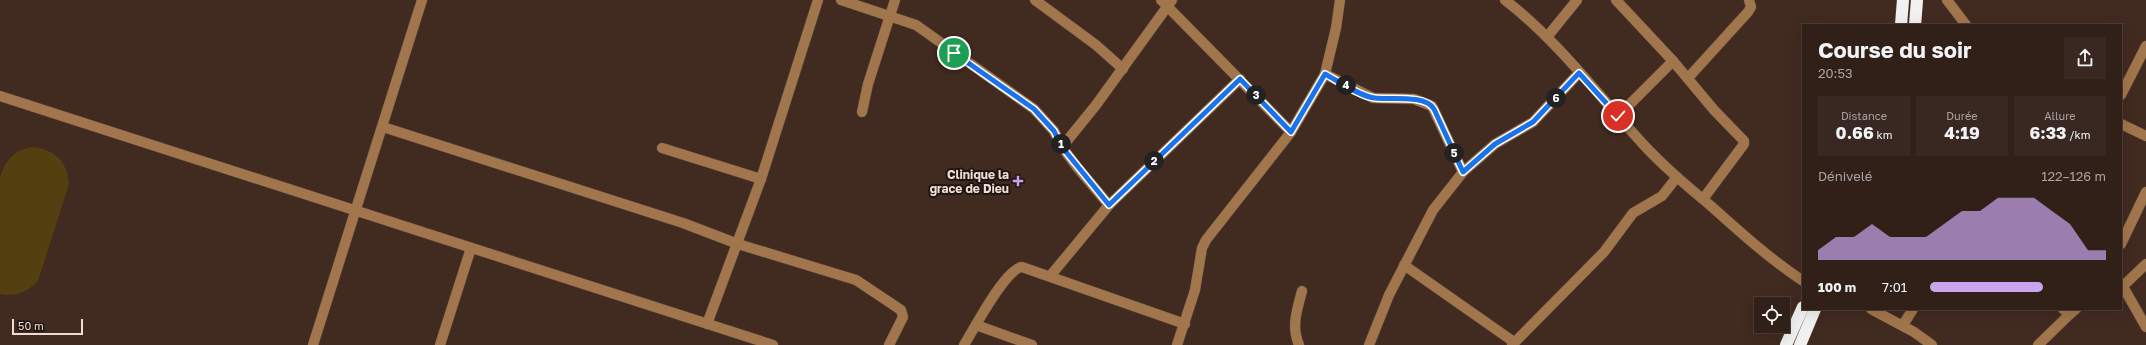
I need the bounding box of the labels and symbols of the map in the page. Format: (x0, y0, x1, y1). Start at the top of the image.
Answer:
pin (937, 36, 971, 70)
pin: 4 (1336, 75, 1356, 95)
pin: 3 (1246, 85, 1266, 105)
pin: 6 (1546, 88, 1566, 108)
pin (1601, 99, 1635, 133)
pin: 1 (1051, 134, 1071, 154)
pin: 5 (1444, 143, 1464, 163)
pin: 2 (1144, 151, 1164, 171)
place label: Clinique la grace de Dieu (930, 167, 1009, 196)
marker: Clinique la grace de Dieu (1012, 175, 1024, 187)
scale bar (12, 317, 83, 336)

